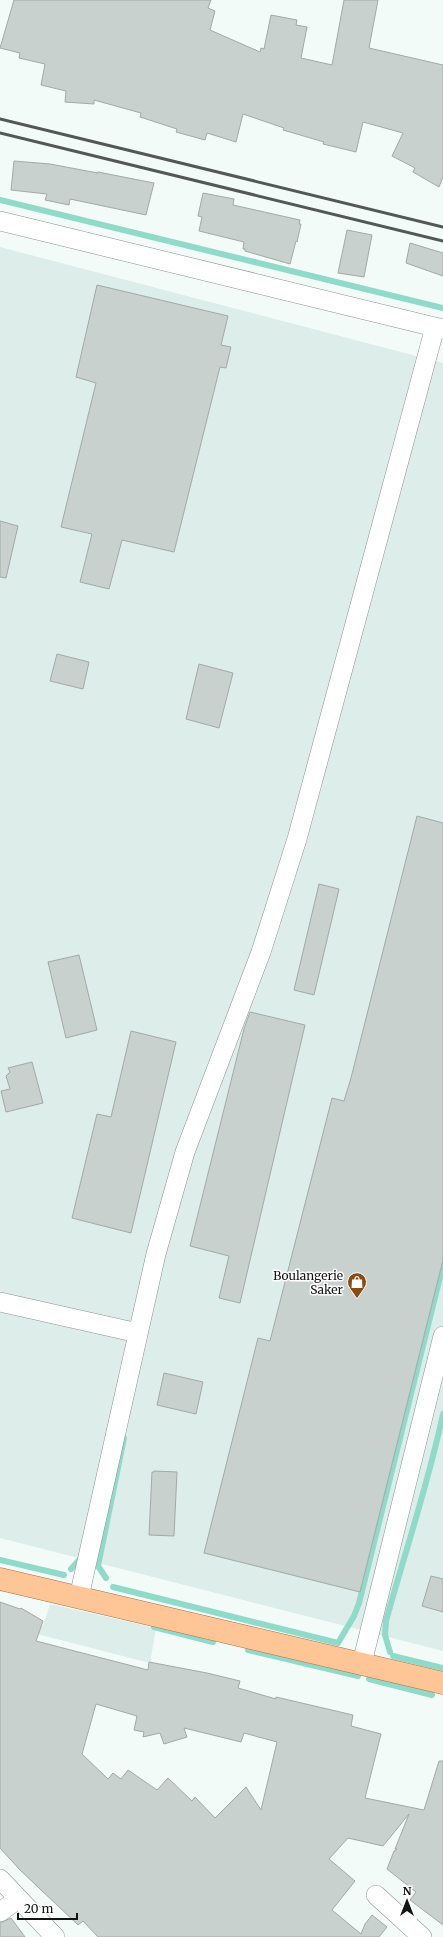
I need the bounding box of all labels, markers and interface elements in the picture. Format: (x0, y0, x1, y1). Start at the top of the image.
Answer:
place label: Boulangerie Saker (273, 1268, 344, 1297)
shop icon: Boulangerie Saker (346, 1271, 368, 1299)
north arrow (387, 1881, 427, 1921)
text: N (403, 1884, 412, 1898)
scale bar (18, 1895, 77, 1921)
text: 20 m (24, 1901, 53, 1916)

